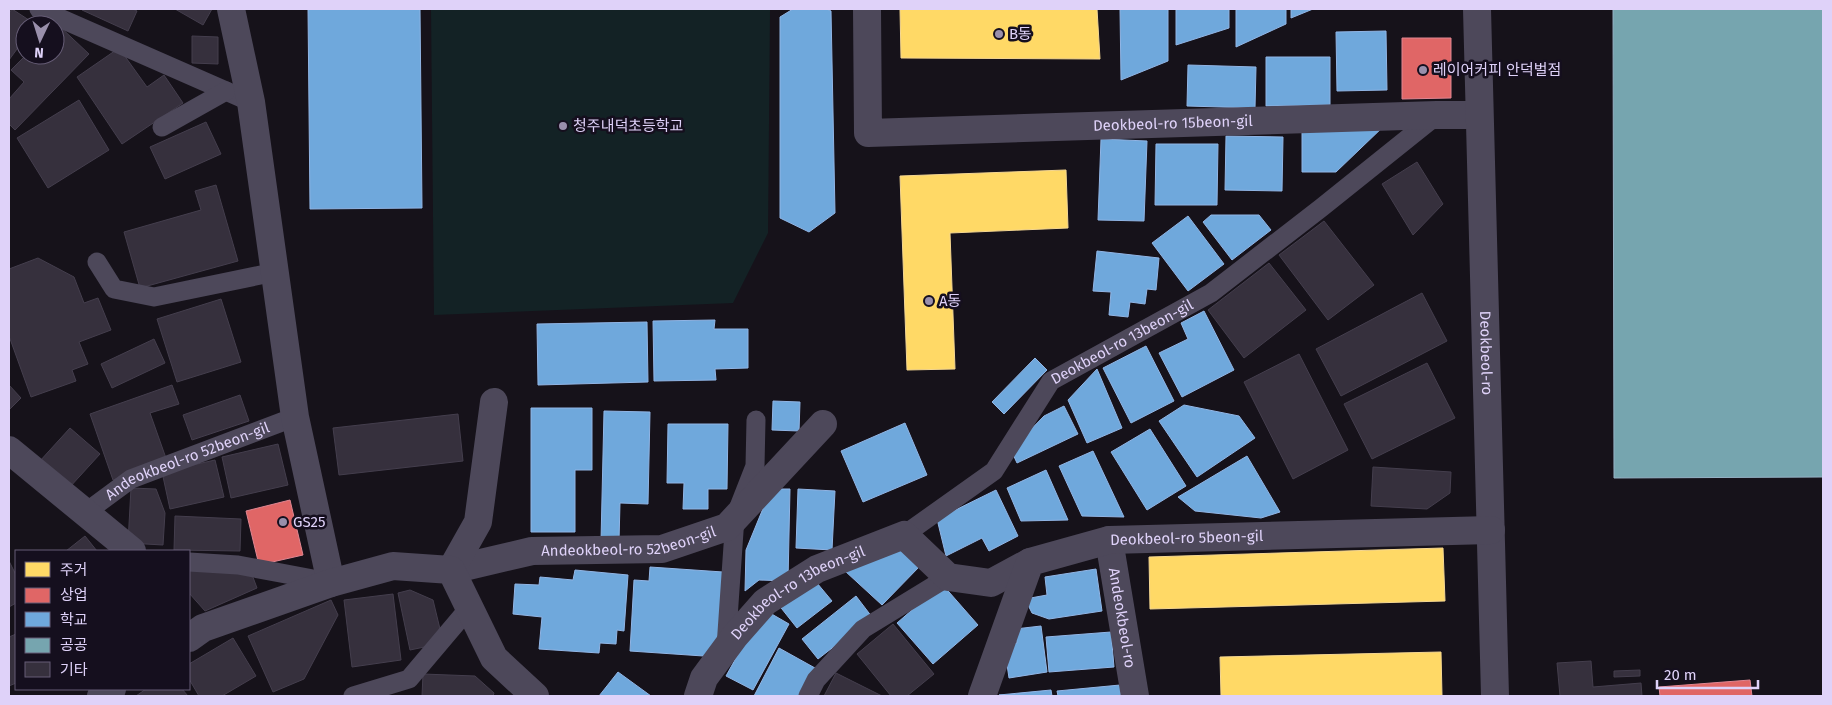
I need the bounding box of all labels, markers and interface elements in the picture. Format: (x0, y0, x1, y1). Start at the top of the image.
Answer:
north arrow (15, 15, 65, 65)
place label: B동 (1009, 25, 1032, 43)
marker: B동 (993, 28, 1005, 40)
text: N (34, 44, 44, 61)
place label: 레이어커피 안덕벌점 (1433, 61, 1561, 79)
marker: 레이어커피 안덕벌점 (1417, 64, 1429, 76)
street label: Deokbeol-ro 15beon-gil (1093, 112, 1254, 135)
place label: 청주내덕초등학교 (573, 117, 683, 135)
marker: 청주내덕초등학교 (557, 120, 569, 132)
place label: A동 (939, 292, 961, 310)
marker: A동 (923, 295, 935, 307)
street label: Deokbeol-ro 13beon-gil (1048, 295, 1197, 388)
street label: Deokbeol-ro (1476, 310, 1496, 395)
street label: Andeokbeol-ro 52beon-gil (102, 418, 273, 504)
place label: GS25 (293, 513, 325, 531)
marker: GS25 (277, 516, 289, 528)
street label: Andeokbeol-ro 52beon-gil (541, 522, 719, 560)
street label: Deokbeol-ro 5beon-gil (1110, 527, 1264, 549)
street label: Deokbeol-ro 13beon-gil (727, 542, 868, 643)
legend (15, 550, 190, 690)
text: 주거 (60, 561, 88, 579)
street label: Andeokbeol-ro (1105, 566, 1139, 669)
text: 상업 (60, 586, 88, 604)
text: 학교 (60, 611, 88, 629)
text: 공공 (60, 636, 88, 654)
scale bar (1657, 658, 1758, 690)
text: 기타 (60, 661, 88, 679)
text: 20 m (1664, 666, 1697, 684)

